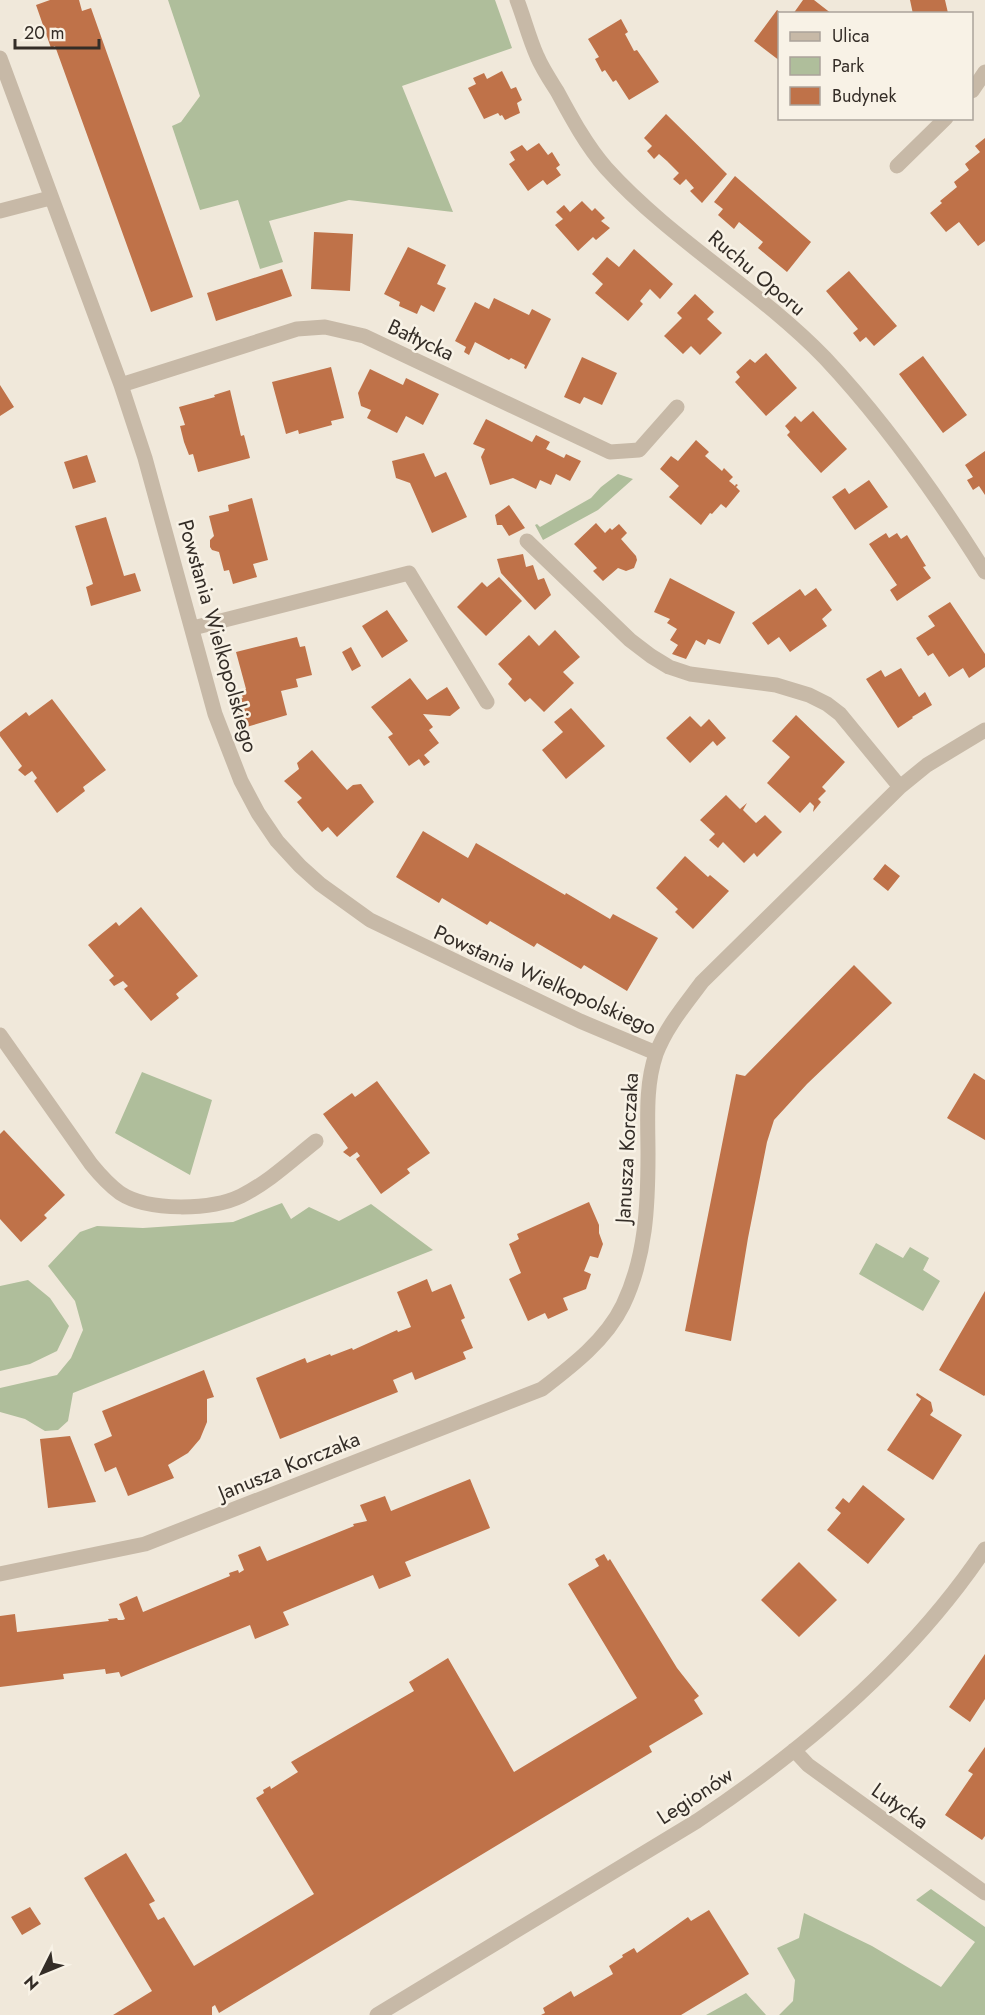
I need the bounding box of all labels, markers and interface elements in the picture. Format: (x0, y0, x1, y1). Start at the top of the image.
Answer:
scale bar (15, 12, 99, 50)
legend (778, 12, 973, 120)
text: 20 m (24, 20, 64, 46)
text: Ulica (832, 23, 869, 49)
text: Park (832, 53, 864, 79)
text: Budynek (832, 83, 896, 109)
street label: Ruchu Oporu (702, 223, 812, 323)
street label: Bałtycka (383, 312, 459, 368)
street label: Powstania Wielkopolskiego (170, 516, 266, 756)
street label: Powstania Wielkopolskiego (429, 917, 661, 1043)
street label: Janusza Korczaka (608, 1072, 646, 1227)
street label: Janusza Korczaka (211, 1424, 364, 1509)
street label: Legionów (651, 1760, 740, 1832)
street label: Lutycka (865, 1776, 935, 1836)
north arrow (12, 1943, 72, 2003)
text: N (19, 1970, 44, 1995)

